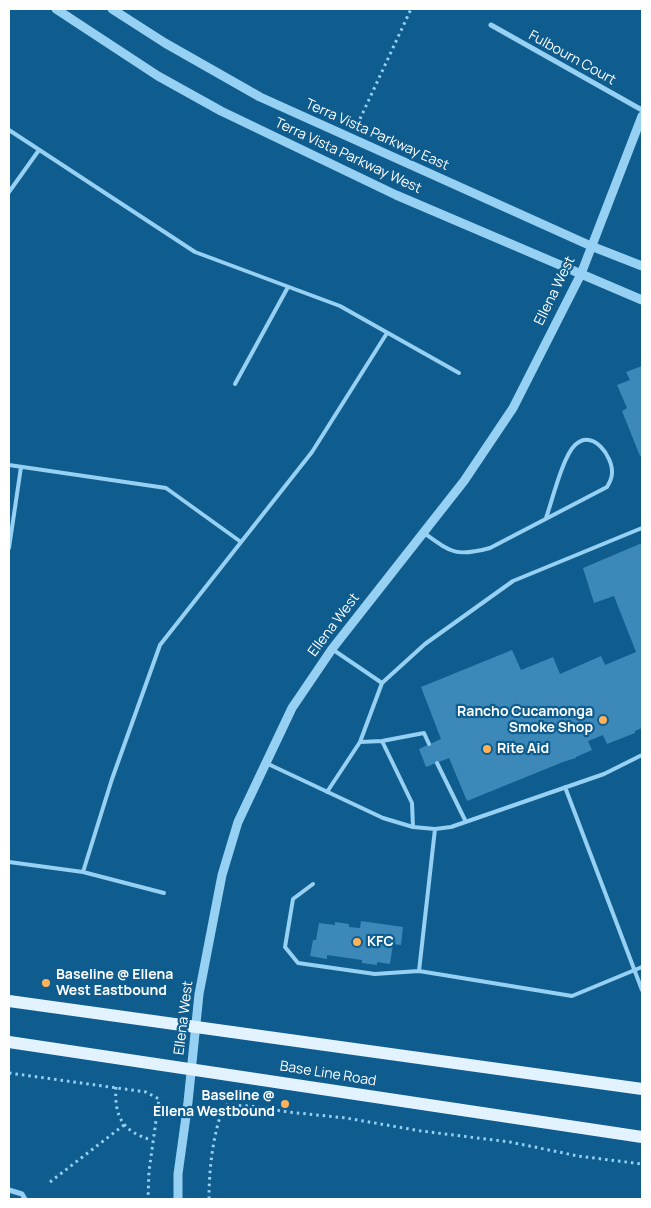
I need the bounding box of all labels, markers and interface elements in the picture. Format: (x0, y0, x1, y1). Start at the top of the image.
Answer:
street label: Fulbourn Court (526, 27, 618, 89)
street label: Terra Vista Parkway East (303, 96, 451, 174)
street label: Terra Vista Parkway West (272, 115, 424, 197)
street label: Ellena West (531, 254, 579, 328)
street label: Ellena West (305, 590, 363, 660)
place label: Rancho Cucamonga Smoke Shop (457, 704, 593, 736)
marker: Rancho Cucamonga Smoke Shop (597, 714, 609, 726)
place label: Rite Aid (497, 741, 549, 757)
marker: Rite Aid (481, 743, 493, 755)
place label: KFC (367, 934, 394, 950)
marker: KFC (351, 936, 363, 948)
place label: Baseline @ Ellena West Eastbound (56, 967, 173, 1000)
marker: Baseline @ Ellena West Eastbound (40, 977, 52, 989)
street label: Ellena West (171, 980, 197, 1056)
street label: Base Line Road (279, 1058, 377, 1090)
place label: Baseline @ Ellena Westbound (153, 1088, 275, 1120)
marker: Baseline @ Ellena Westbound (279, 1098, 291, 1110)

